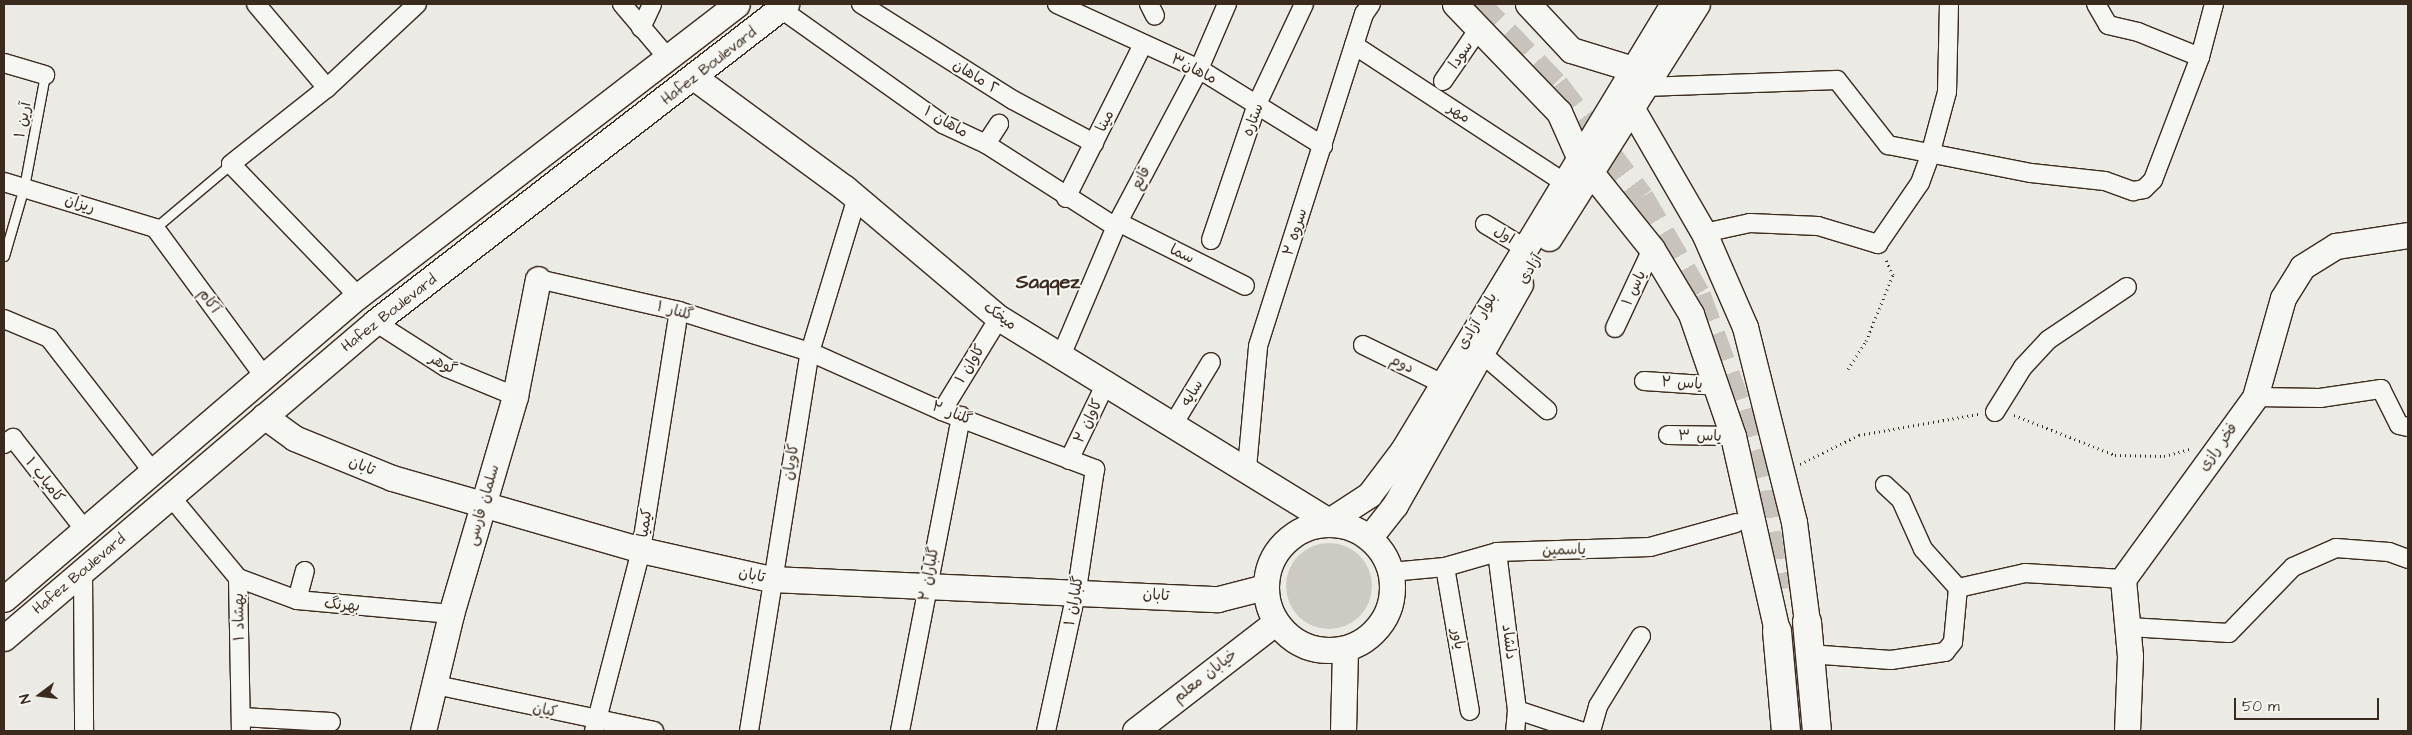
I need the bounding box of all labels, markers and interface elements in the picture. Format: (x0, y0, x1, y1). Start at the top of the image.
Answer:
street label: Hafez Boulevard (658, 23, 760, 109)
street label: سودا (1445, 38, 1477, 72)
street label: ماهان۳ (1168, 50, 1220, 88)
street label: ٢ ماهان (949, 56, 1003, 98)
street label: مهر (1445, 99, 1473, 127)
street label: آرین ۱ (11, 101, 35, 139)
street label: ستاره (1239, 101, 1267, 139)
street label: ماهان ۱ (921, 102, 971, 142)
street label: مینا (1092, 107, 1118, 135)
street label: قانع (1128, 163, 1154, 193)
street label: ریزان (63, 191, 97, 217)
street label: سروه ۲ (1279, 206, 1311, 258)
street label: اول (1490, 222, 1518, 248)
street label: سما (1167, 240, 1197, 268)
street label: آزادی (1514, 251, 1546, 287)
street label: یاس ۱ (1618, 268, 1650, 308)
street label: Hafez Boulevard (338, 270, 440, 356)
district label: Saqqez (1016, 270, 1080, 294)
street label: آکام (194, 285, 224, 317)
street label: بلوار آزادی (1453, 289, 1501, 353)
street label: گلنار ۱ (655, 298, 695, 324)
street label: میخک (980, 298, 1020, 334)
street label: کاوان ۱ (951, 341, 989, 387)
street label: گوهر (426, 349, 460, 379)
street label: دوم (1387, 351, 1417, 377)
street label: یاس ۲ (1661, 373, 1703, 393)
street label: سایه (1177, 376, 1207, 410)
street label: کاوان ۲ (1070, 396, 1106, 446)
street label: گلنار ۲ (929, 397, 975, 429)
street label: فخر رازی (2195, 420, 2241, 474)
street label: یاس ۳ (1678, 427, 1722, 445)
street label: کاویان (779, 442, 803, 482)
street label: تابان (346, 453, 378, 479)
street label: کامیاب ۱ (22, 454, 68, 506)
street label: سلمان فارسی (463, 462, 503, 548)
street label: کیمیا (634, 507, 656, 539)
street label: Hafez Boulevard (29, 530, 129, 618)
street label: یاسمین (1542, 541, 1586, 559)
street label: گلباران ۲ (915, 545, 943, 603)
street label: تابان (737, 563, 767, 587)
street label: گلباران ۱ (1060, 575, 1088, 627)
street label: تابان (1142, 585, 1170, 605)
street label: بهشاد ۱ (230, 593, 248, 641)
street label: بهرنگ (323, 594, 361, 616)
street label: دلشاد (1498, 623, 1520, 661)
street label: یاور (1447, 627, 1469, 651)
street label: خیابان معلم (1170, 646, 1240, 706)
north arrow (15, 670, 65, 720)
scale bar (2237, 688, 2382, 720)
text: N (15, 692, 36, 706)
text: 50 m (2242, 696, 2280, 717)
street label: کیان (531, 699, 559, 721)

